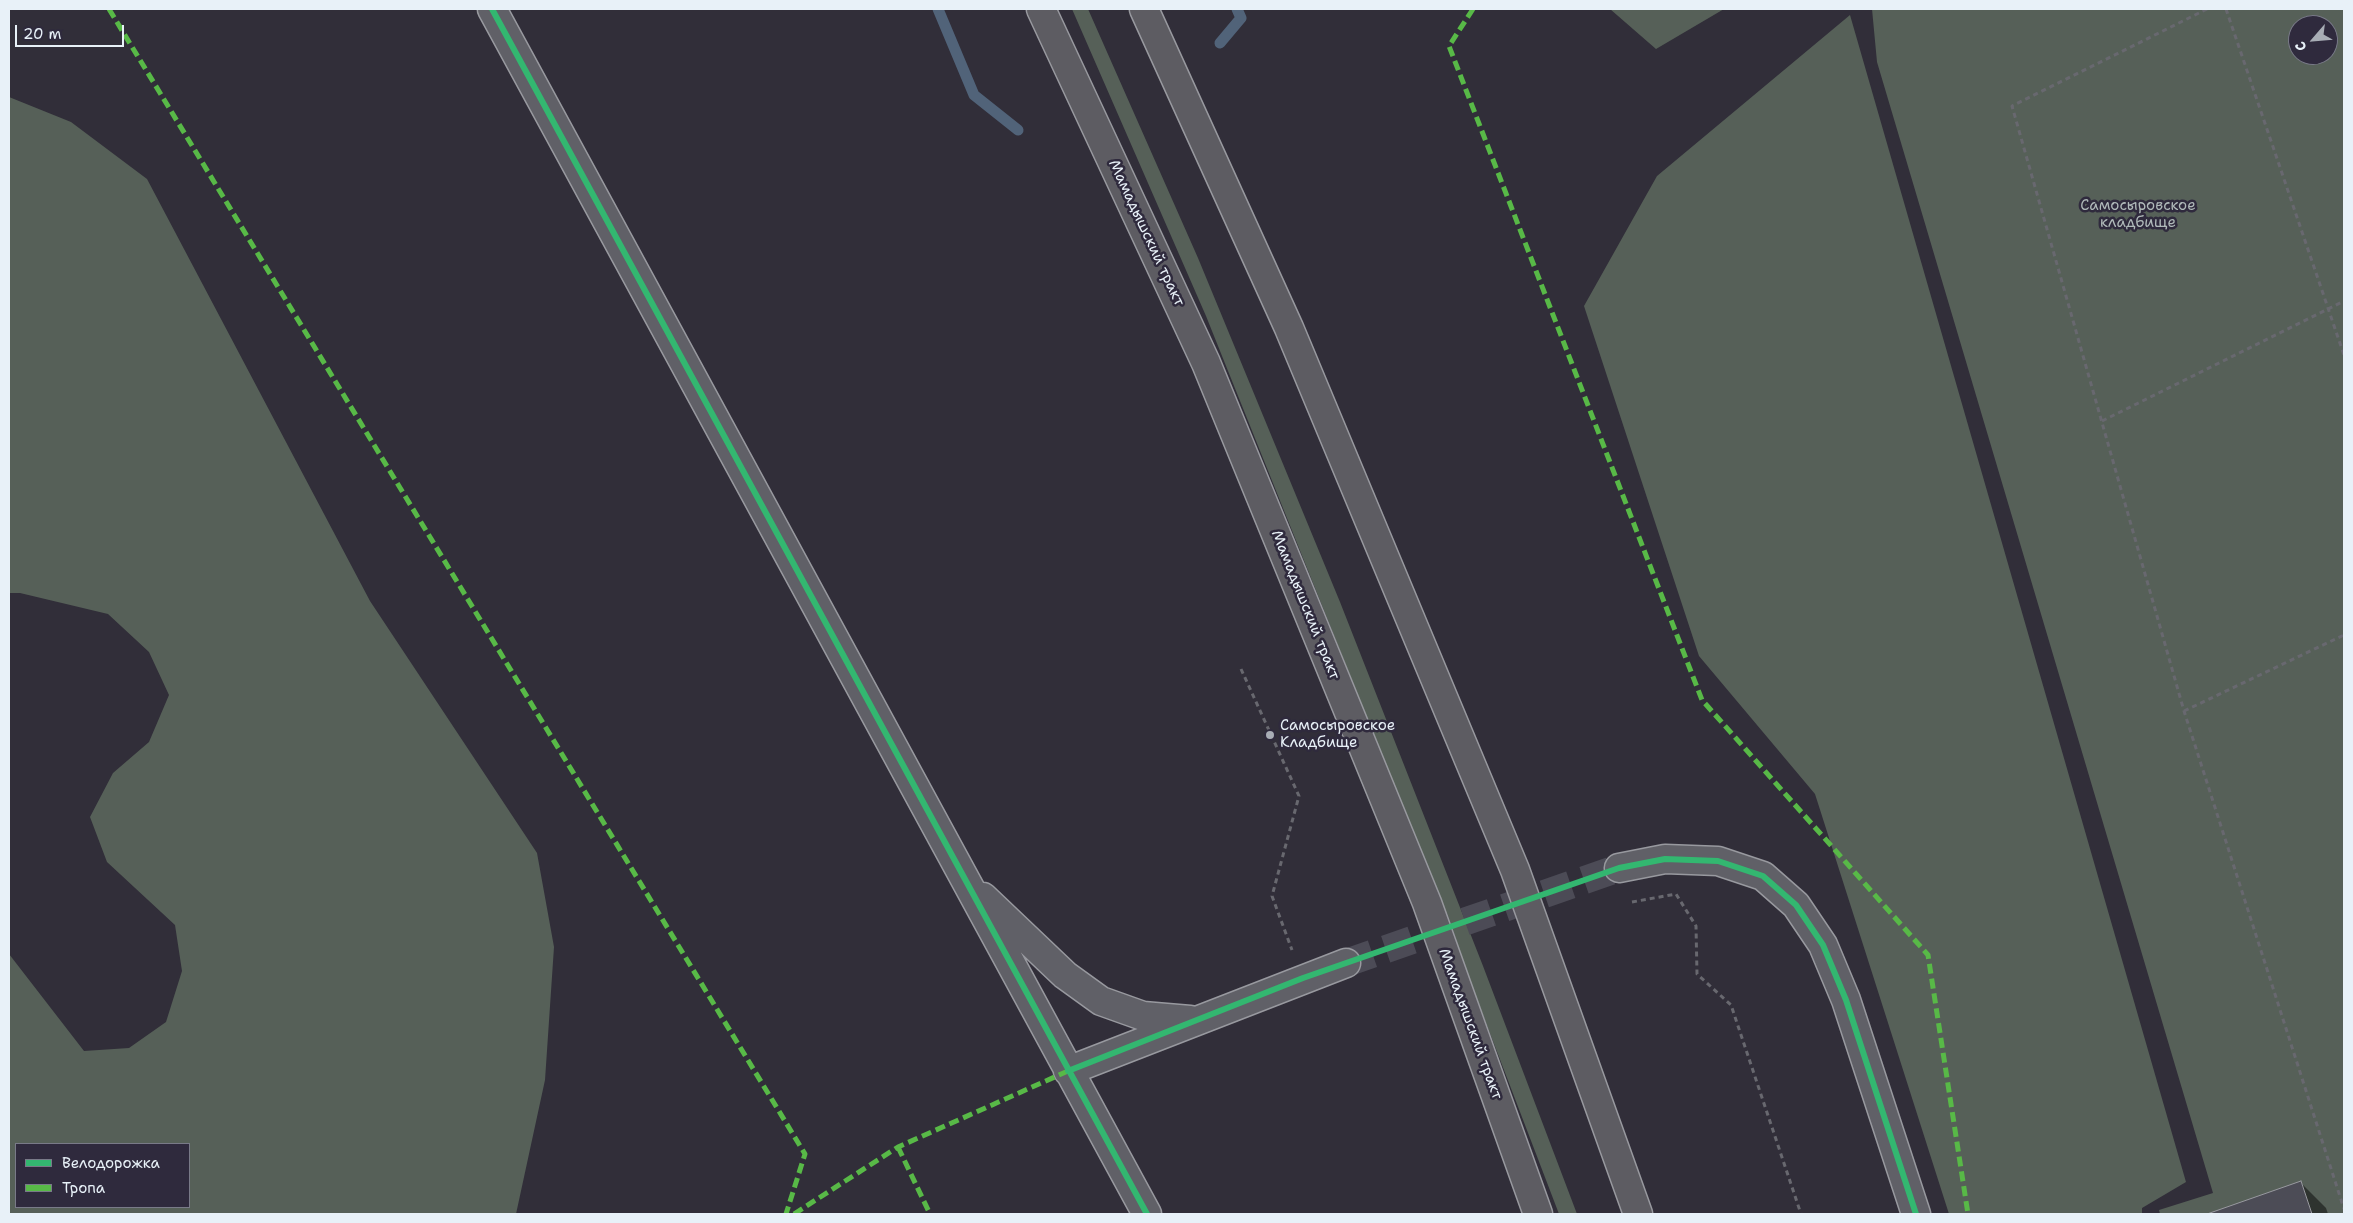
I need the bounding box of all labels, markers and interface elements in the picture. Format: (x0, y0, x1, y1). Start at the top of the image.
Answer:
scale bar (18, 15, 126, 47)
north arrow (2288, 15, 2338, 65)
text: 20 m (23, 24, 62, 44)
text: С (2291, 38, 2311, 54)
street label: Мамадышский тракт (1104, 157, 1188, 309)
park label: Самосыровское кладбище (2080, 197, 2196, 232)
street label: Мамадышский тракт (1267, 528, 1343, 682)
place label: Самосыровское Кладбище (1280, 717, 1395, 752)
marker: Самосыровское Кладбище (1264, 729, 1276, 741)
street label: Мамадышский тракт (1434, 946, 1506, 1102)
legend (15, 1143, 190, 1208)
text: Велодорожка (62, 1153, 160, 1173)
text: Тропа (62, 1178, 105, 1198)

